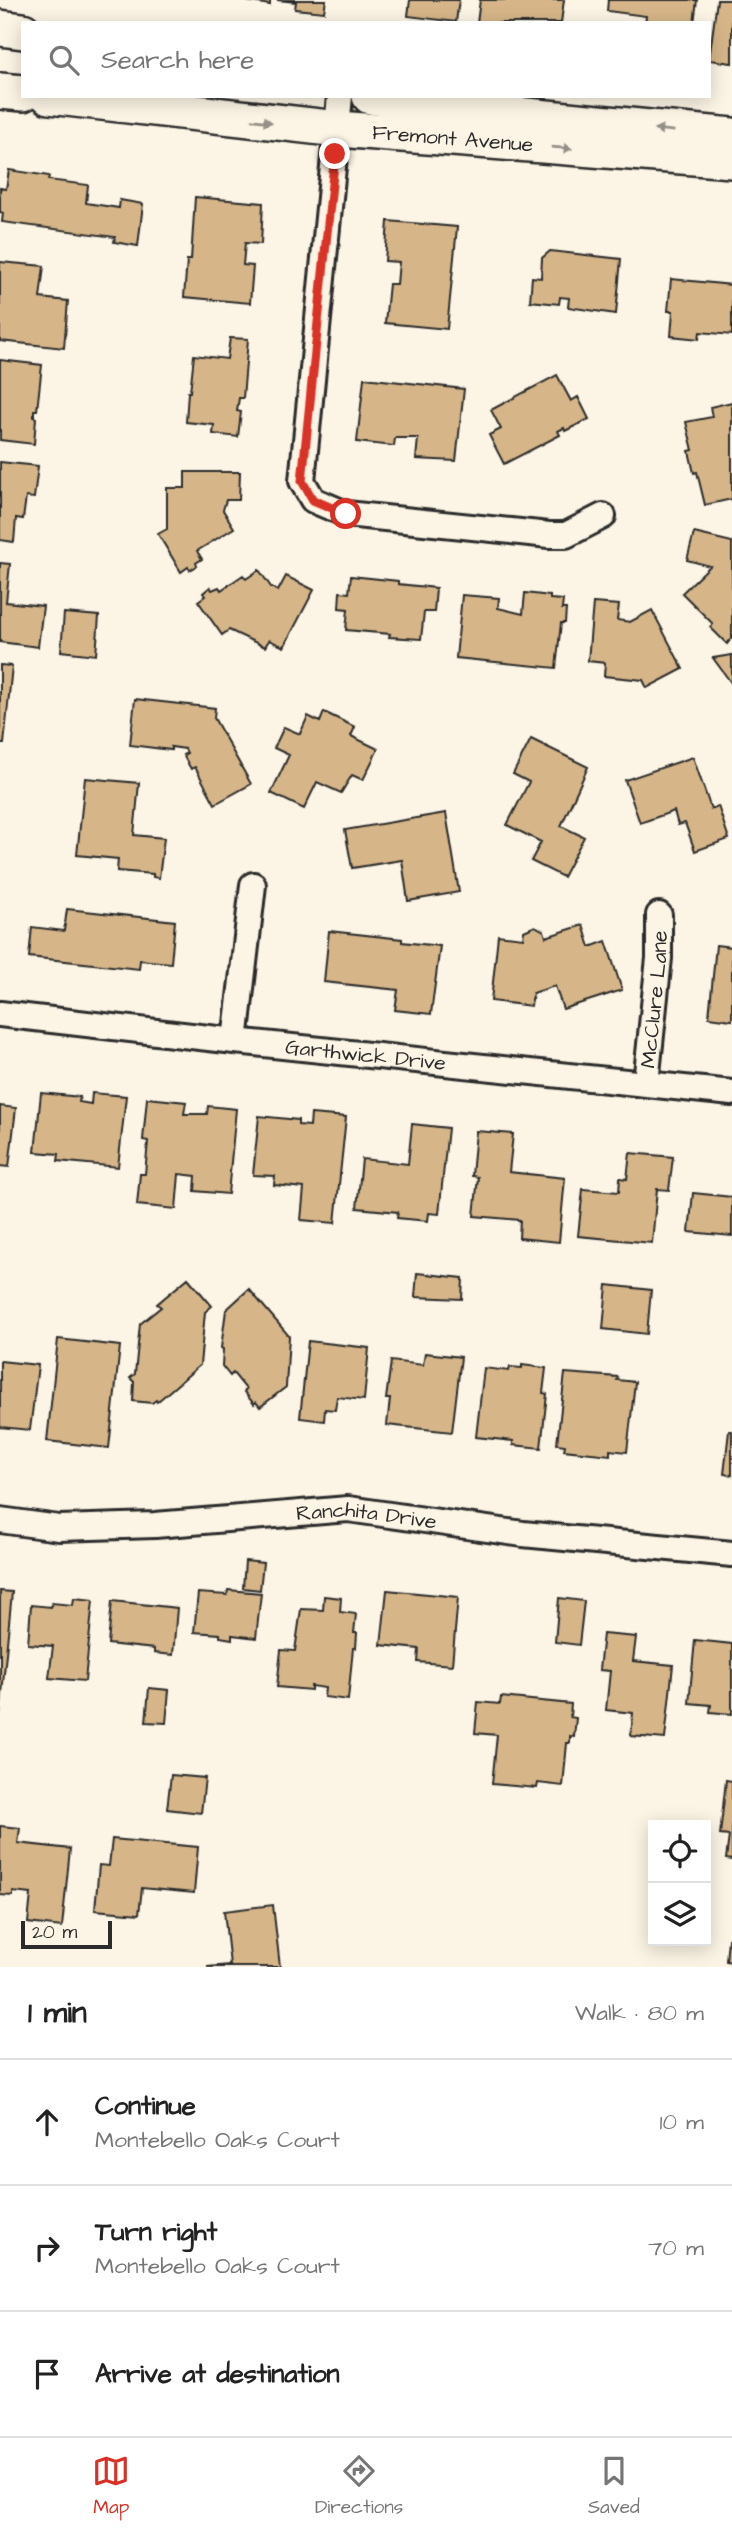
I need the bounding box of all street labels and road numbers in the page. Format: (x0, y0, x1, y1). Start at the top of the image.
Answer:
street label: Fremont Avenue (371, 117, 534, 159)
street label: McClure Lane (633, 931, 674, 1070)
street label: Garthwick Drive (284, 1032, 447, 1077)
street label: Ranchita Drive (295, 1494, 439, 1536)

